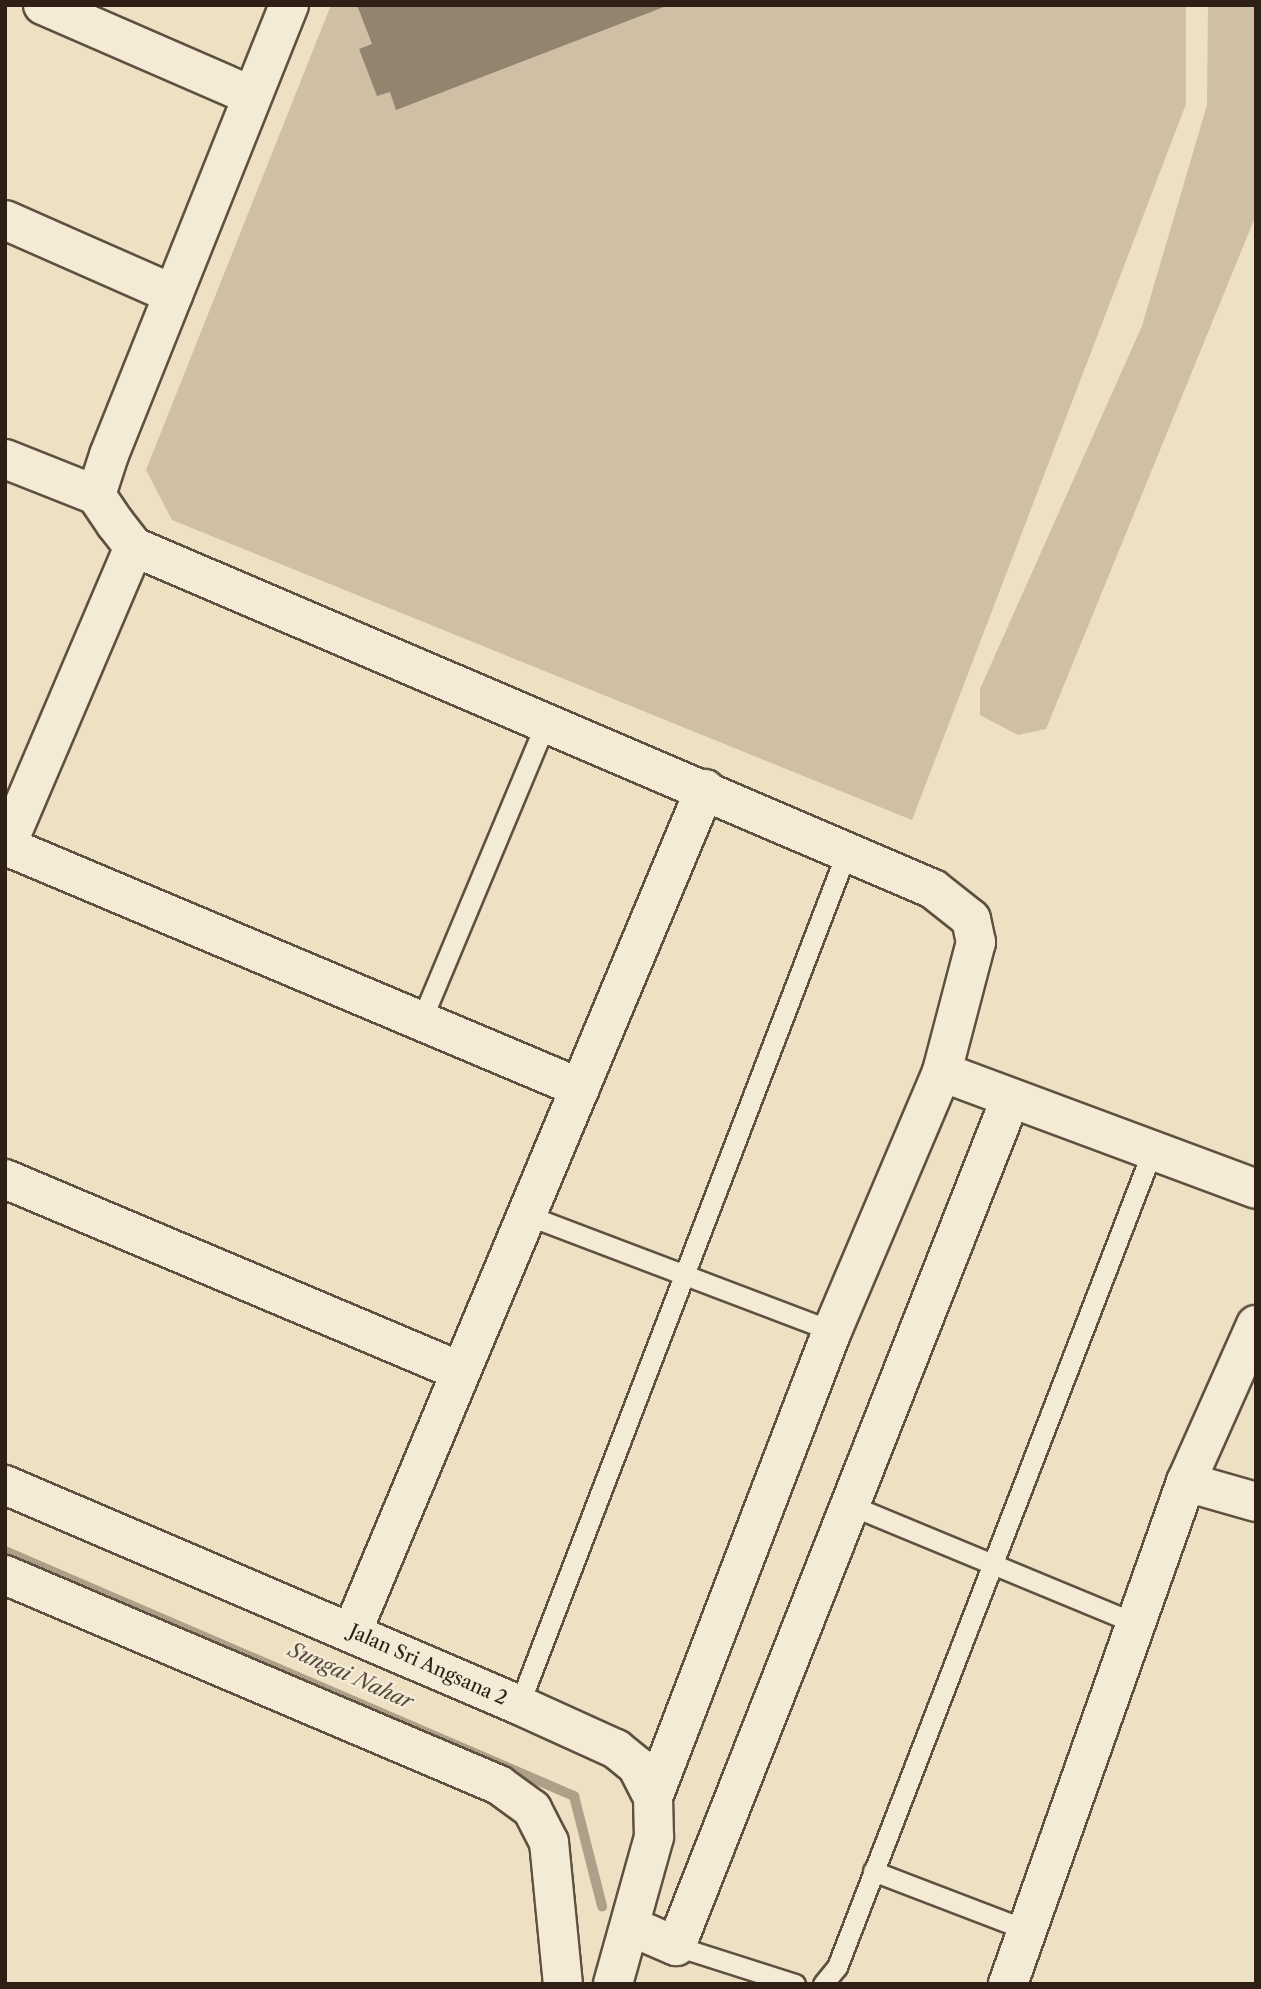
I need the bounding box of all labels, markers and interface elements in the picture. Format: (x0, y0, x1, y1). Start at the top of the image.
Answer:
street label: Jalan Sri Angsana 2 (345, 1620, 511, 1710)
water label: Sungai Nahar (285, 1637, 417, 1715)

